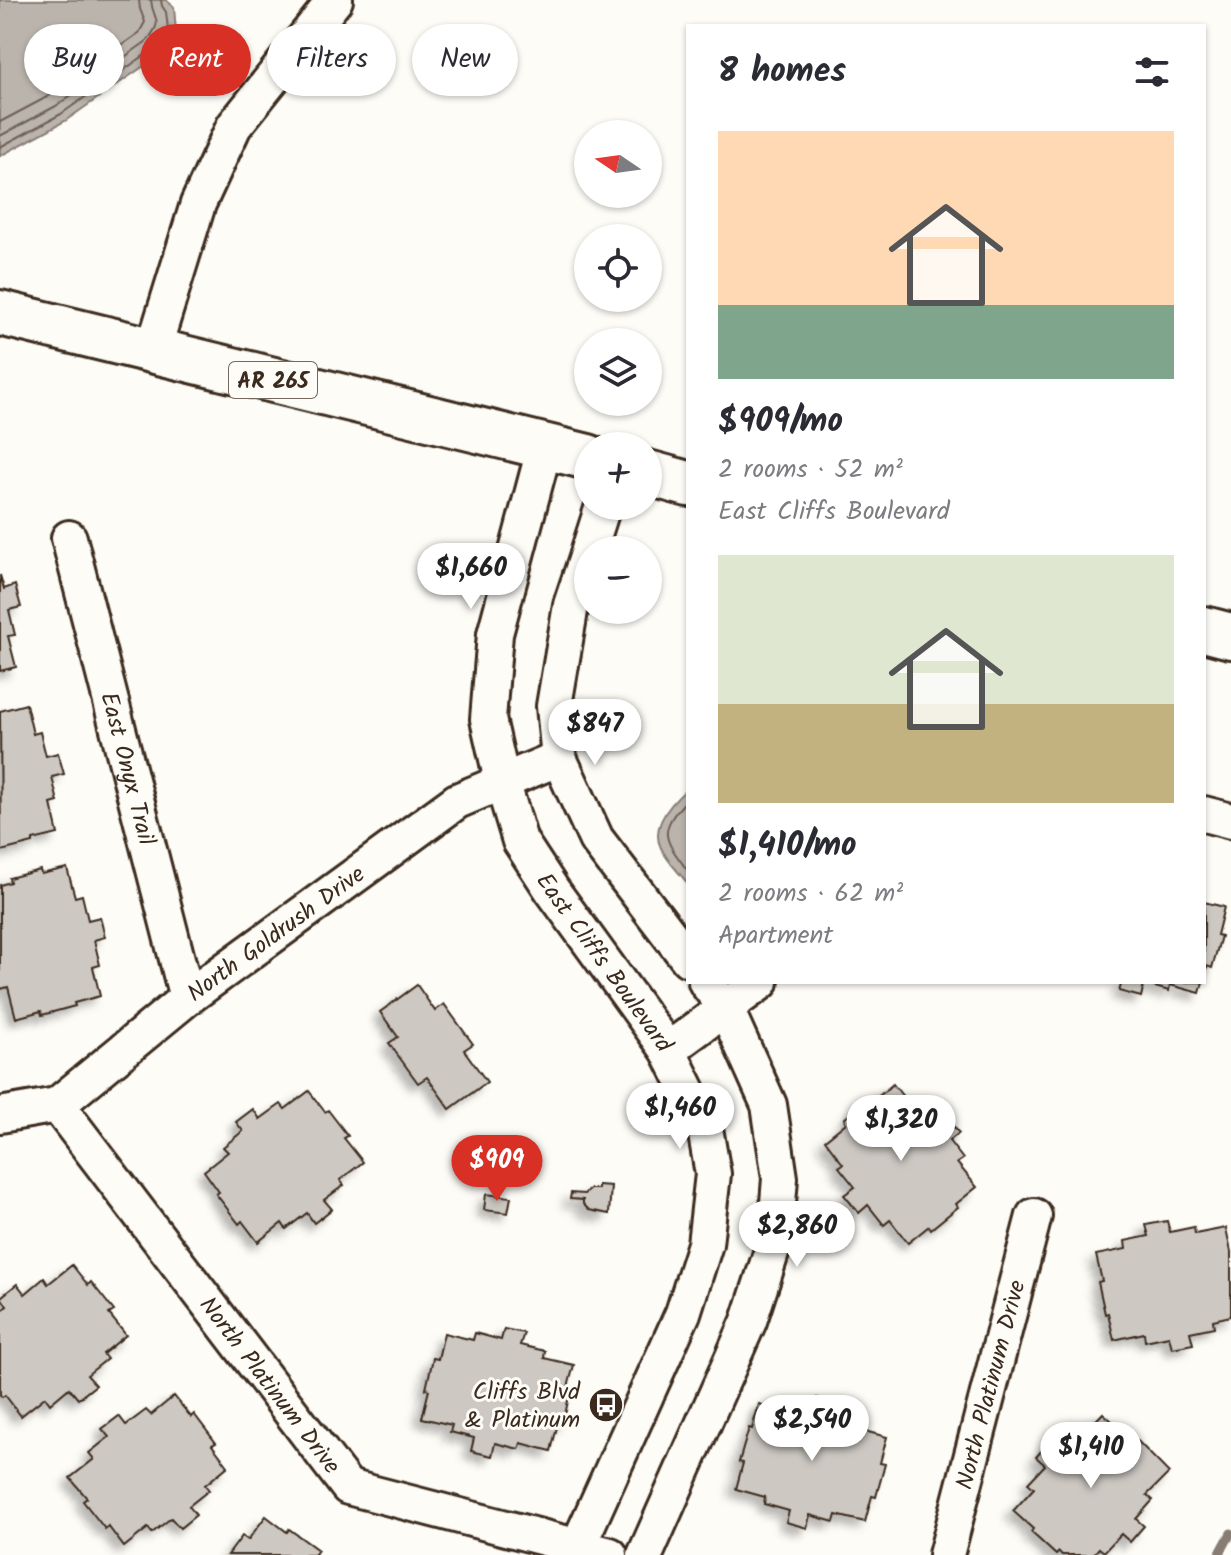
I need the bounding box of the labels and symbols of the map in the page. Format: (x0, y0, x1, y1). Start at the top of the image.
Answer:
north arrow (574, 120, 662, 208)
road number: AR 265 (229, 362, 317, 398)
pin: $1,660 (406, 543, 536, 611)
street label: East Onyx Trail (88, 688, 165, 850)
pin: $847 (548, 699, 642, 767)
street label: North Goldrush Drive (179, 856, 374, 1013)
street label: East Cliffs Boulevard (525, 865, 683, 1062)
pin: $1,460 (615, 1083, 745, 1151)
pin: $1,320 (836, 1095, 966, 1163)
pin: $909 (450, 1135, 544, 1203)
pin: $2,860 (732, 1201, 862, 1269)
street label: North Platinum Drive (946, 1276, 1038, 1494)
street label: North Platinum Drive (188, 1288, 350, 1484)
place label: Cliffs Blvd & Platinum (465, 1373, 581, 1440)
bus stop icon: Cliffs Blvd & Platinum (587, 1386, 625, 1424)
pin: $2,540 (747, 1395, 877, 1463)
pin: $1,410 (1026, 1422, 1156, 1490)

